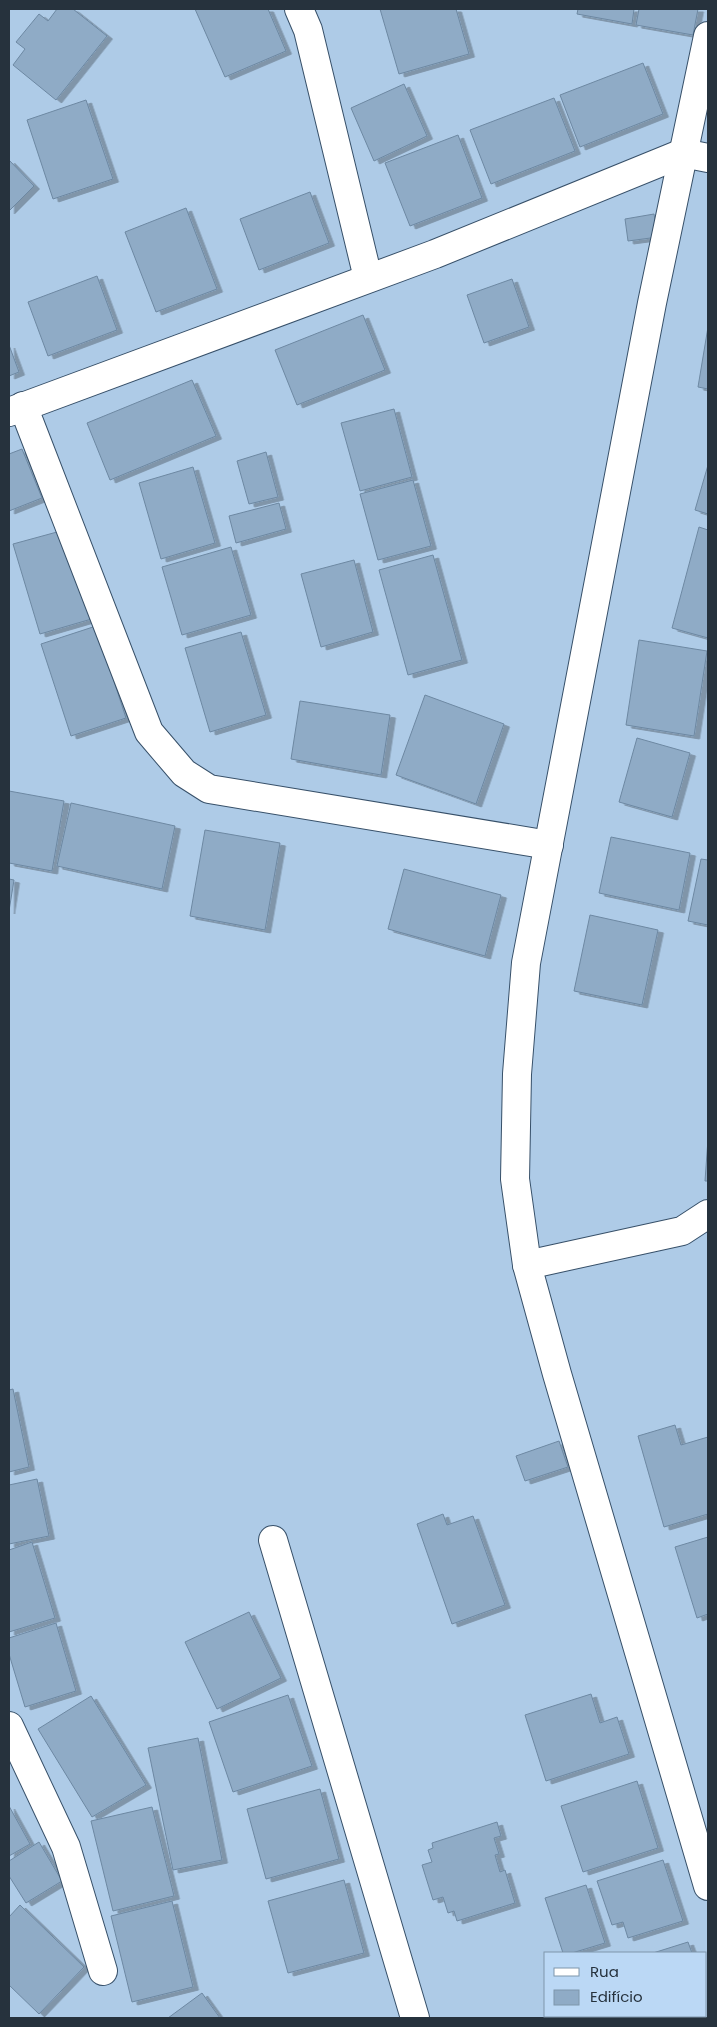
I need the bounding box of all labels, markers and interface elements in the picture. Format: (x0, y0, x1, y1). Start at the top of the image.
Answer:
legend (544, 1952, 707, 2017)
text: Rua (590, 1961, 619, 1982)
text: Edifício (590, 1986, 643, 2007)

